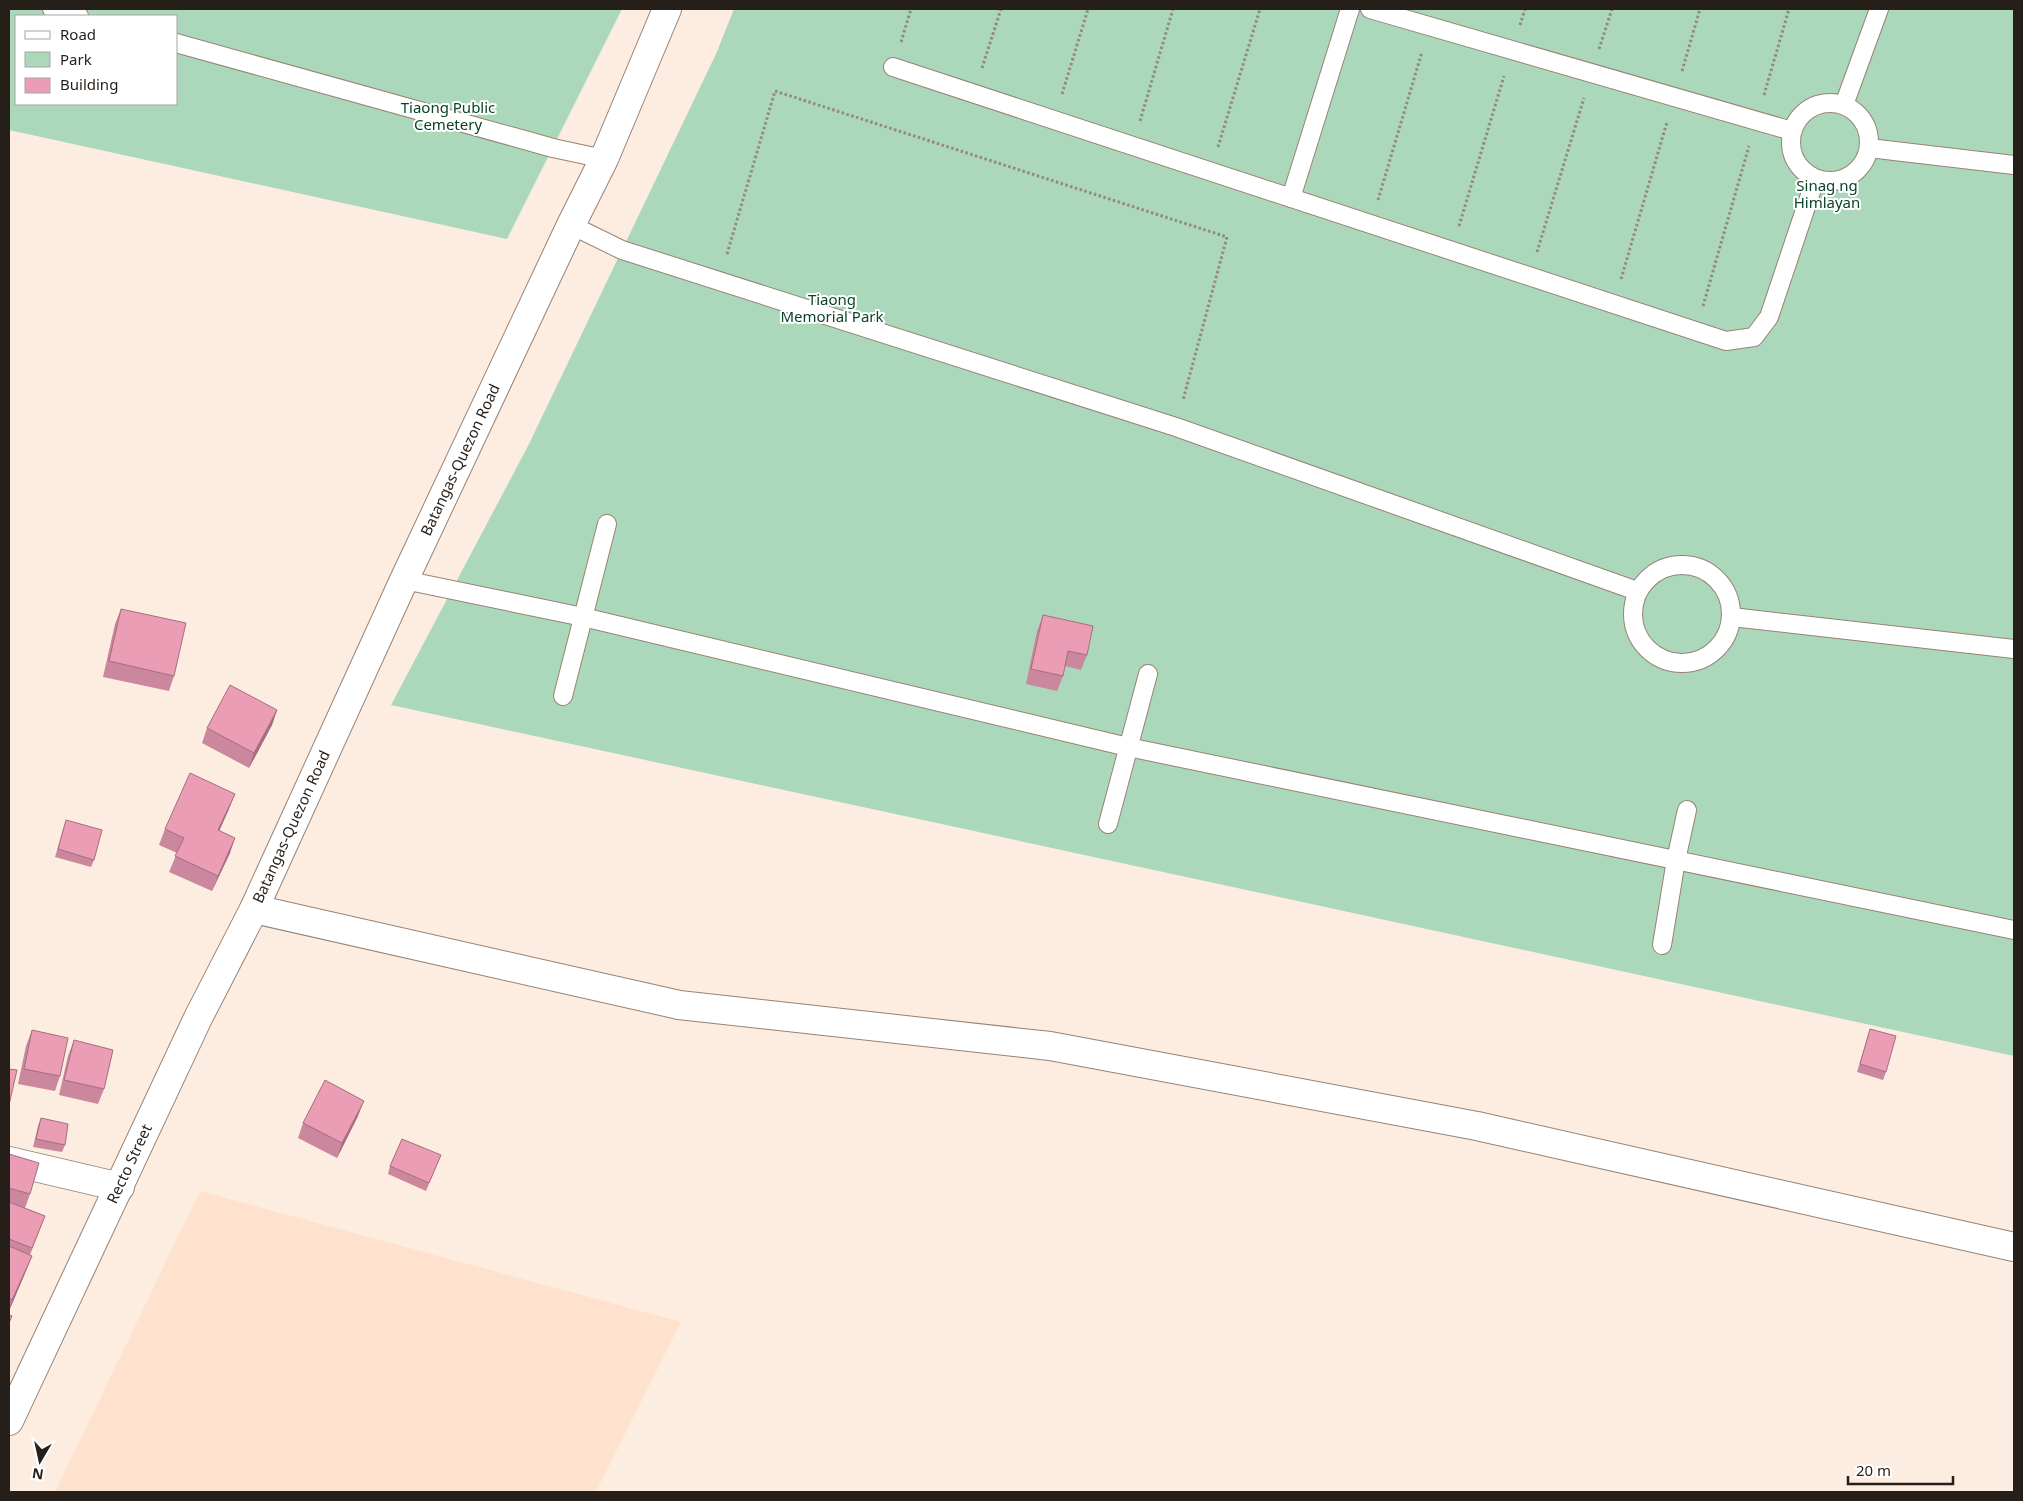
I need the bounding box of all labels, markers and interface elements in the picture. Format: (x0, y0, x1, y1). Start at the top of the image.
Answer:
legend (15, 15, 178, 105)
text: Road (60, 24, 96, 44)
text: Park (60, 49, 92, 69)
text: Building (60, 74, 118, 94)
park label: Tiaong Public Cemetery (401, 97, 495, 134)
park label: Sinag ng Himlayan (1794, 175, 1860, 212)
park label: Tiaong Memorial Park (780, 289, 884, 326)
street label: Batangas-Quezon Road (415, 380, 504, 539)
street label: Batangas-Quezon Road (247, 747, 334, 906)
street label: Recto Street (102, 1120, 156, 1206)
north arrow (15, 1436, 65, 1486)
scale bar (1848, 1454, 1953, 1486)
text: 20 m (1856, 1460, 1891, 1480)
text: N (31, 1464, 45, 1485)

